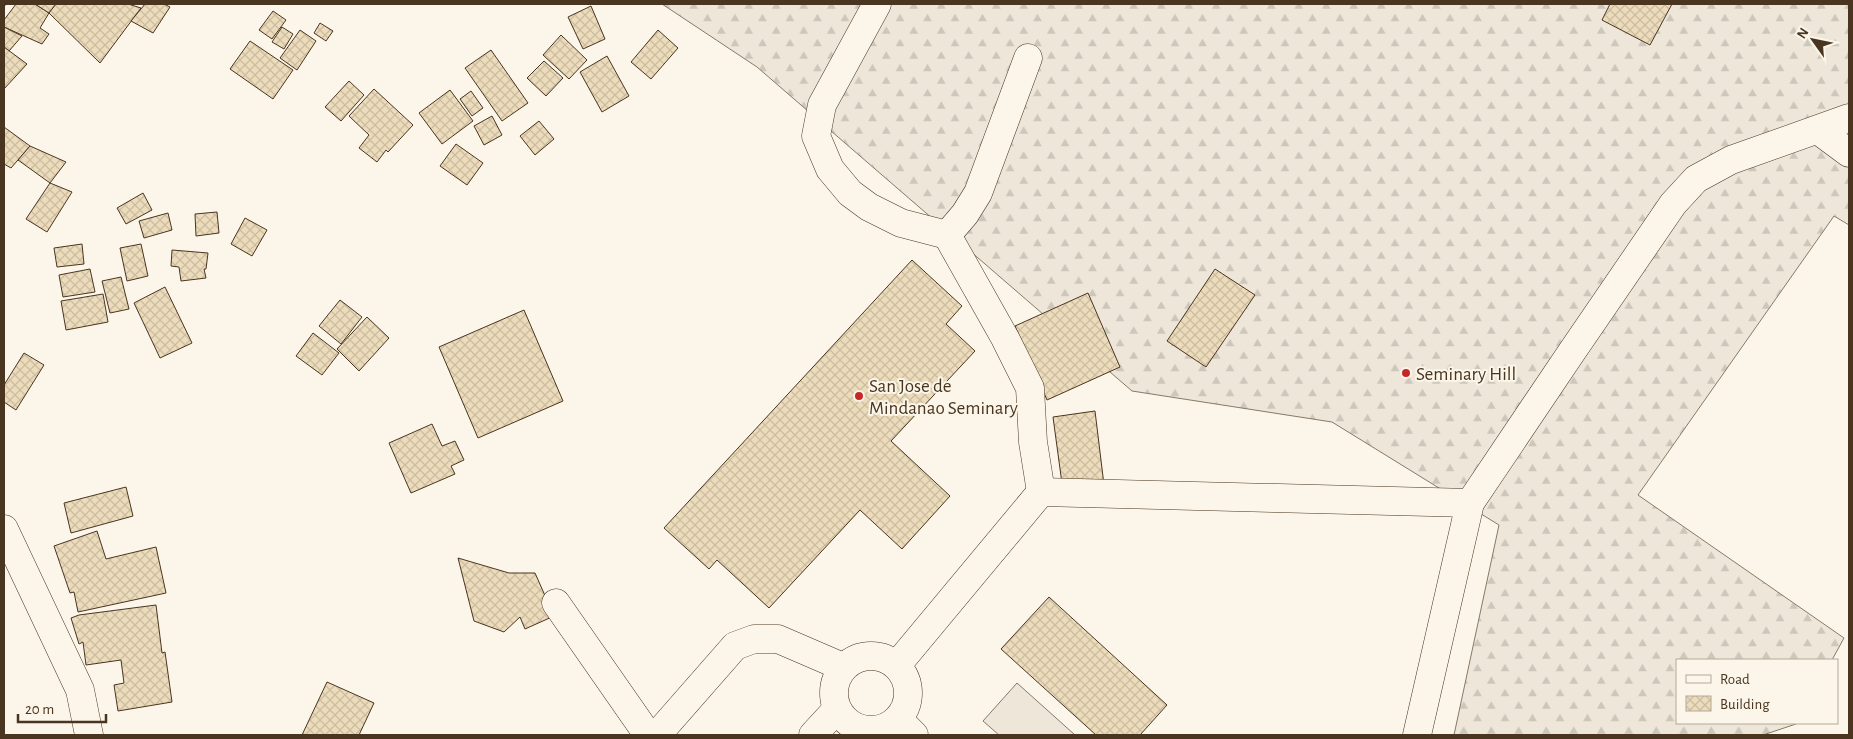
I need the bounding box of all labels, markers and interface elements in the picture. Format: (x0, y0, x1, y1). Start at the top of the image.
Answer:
north arrow (1788, 15, 1838, 65)
text: N (1794, 26, 1811, 41)
place label: Seminary Hill (1416, 365, 1516, 384)
marker: Seminary Hill (1400, 367, 1412, 379)
place label: San Jose de Mindanao Seminary (869, 377, 1018, 418)
marker: San Jose de Mindanao Seminary (853, 390, 865, 402)
legend (1676, 659, 1838, 724)
text: Road (1720, 672, 1750, 687)
scale bar (18, 692, 105, 724)
text: Building (1720, 697, 1770, 712)
text: 20 m (25, 702, 54, 717)

